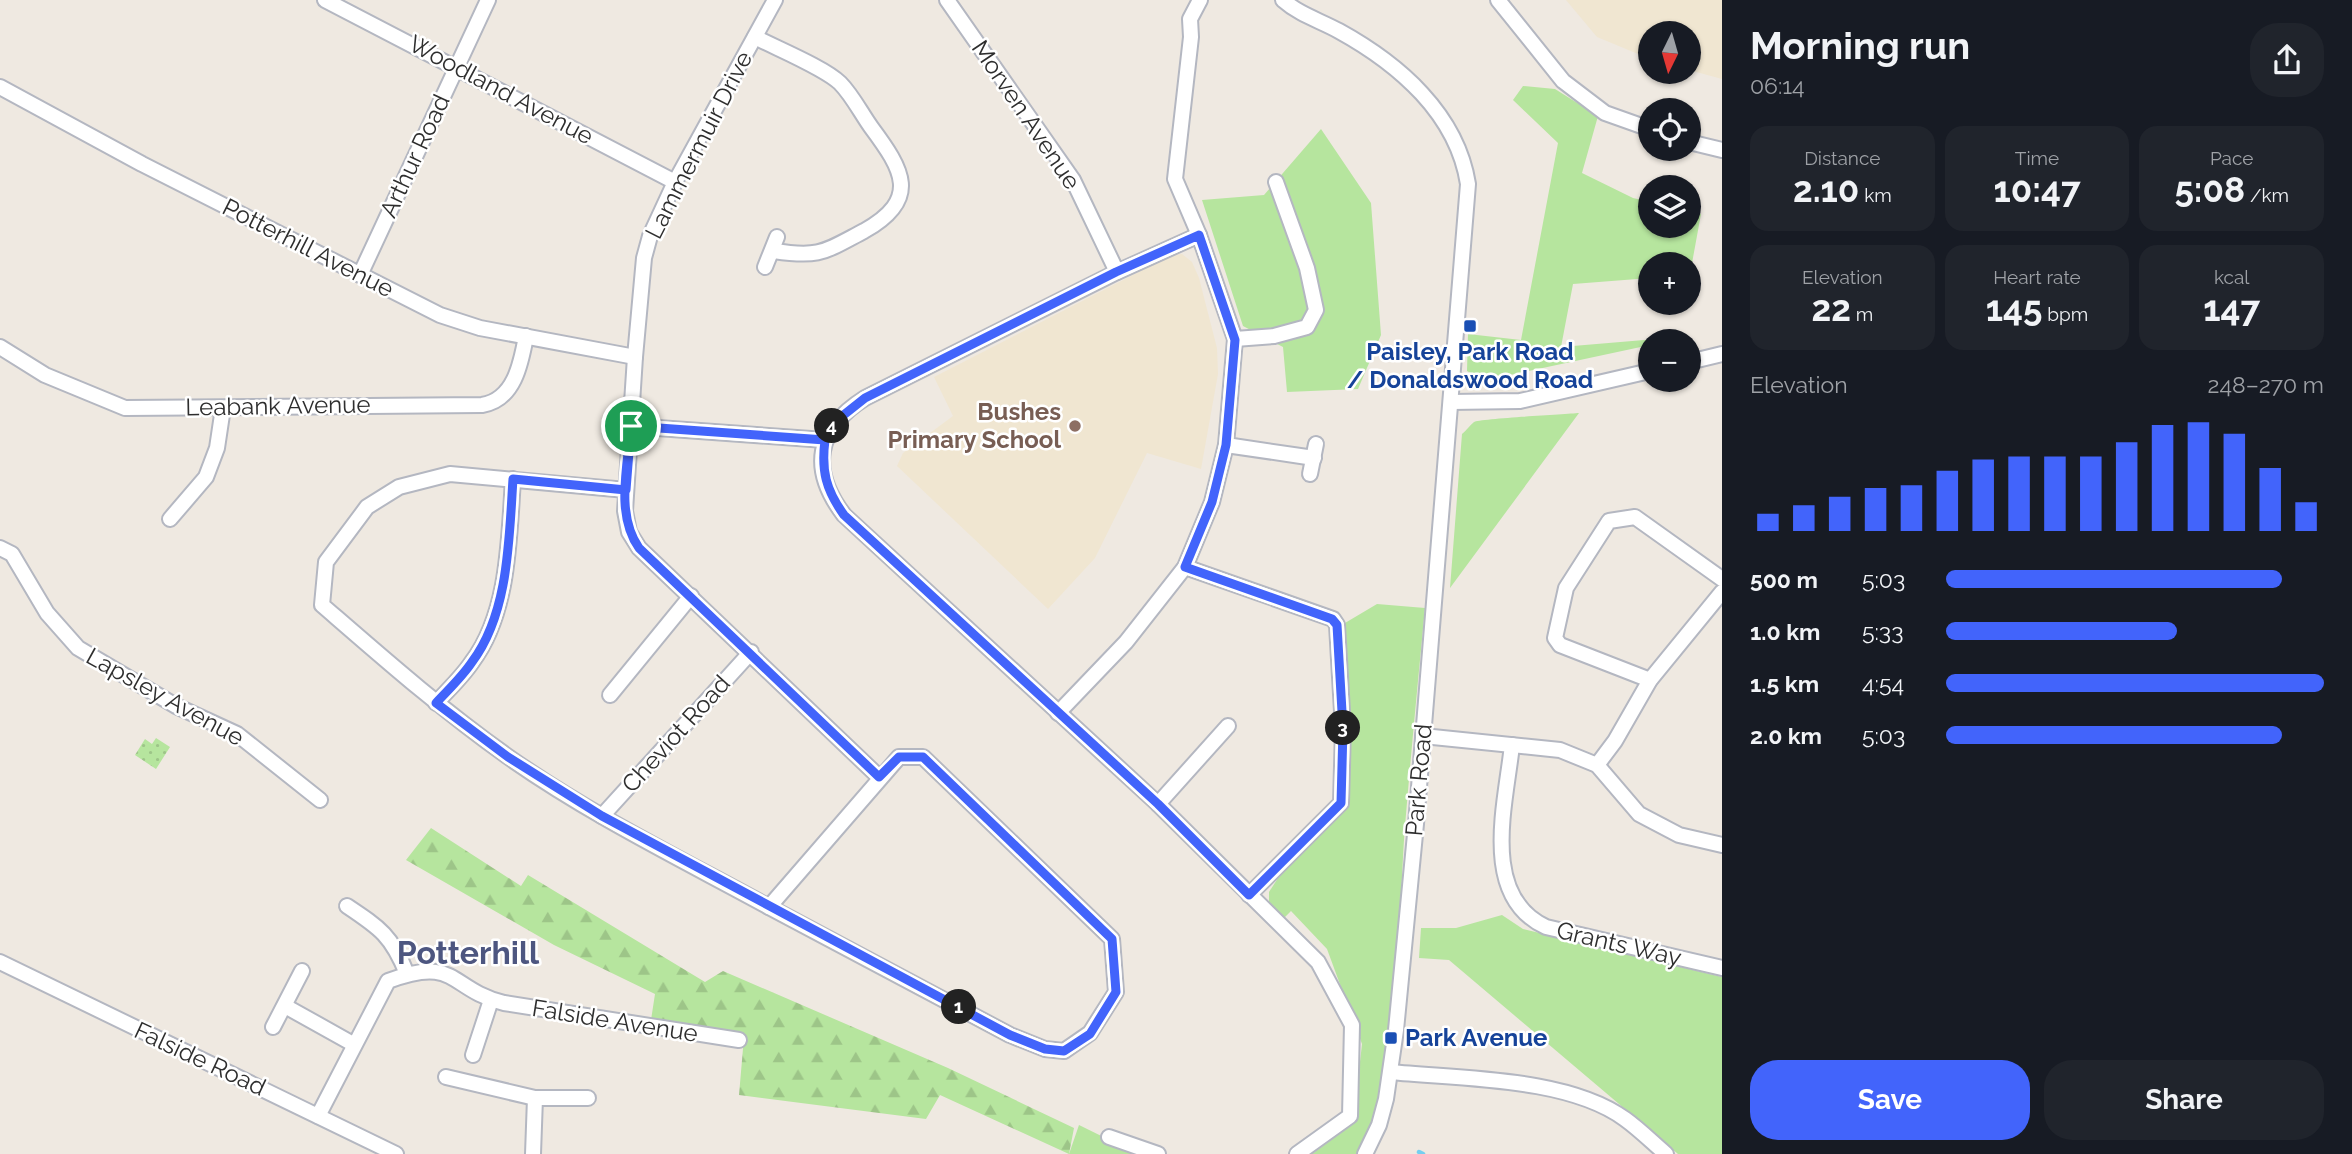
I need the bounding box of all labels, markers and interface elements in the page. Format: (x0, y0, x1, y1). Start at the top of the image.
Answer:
north arrow (1638, 21, 1701, 84)
map controls (1638, 21, 1701, 392)
text: Morning run (1750, 23, 1970, 68)
button: share (2250, 23, 2324, 97)
street label: Woodland Avenue (404, 29, 599, 151)
street label: Morven Avenue (966, 35, 1087, 195)
street label: Lammermuir Drive (639, 46, 758, 243)
text: 06:14 (1750, 72, 1805, 99)
street label: Arthur Road (373, 90, 456, 222)
button: locate (1638, 98, 1701, 161)
text: Distance (1804, 147, 1880, 169)
text: Time (2015, 147, 2059, 169)
text: Pace (2210, 147, 2253, 169)
text: 2.10 (1793, 169, 1859, 210)
text: 10:47 (1993, 169, 2081, 210)
text: 5:08 (2174, 169, 2245, 210)
button: layers (1638, 175, 1701, 238)
text: km (1859, 184, 1892, 206)
text: /km (2245, 184, 2289, 206)
street label: Potterhill Avenue (218, 192, 399, 303)
button: + (1638, 252, 1701, 315)
text: Elevation (1802, 266, 1883, 288)
text: Heart rate (1993, 266, 2081, 288)
text: kcal (2214, 266, 2249, 288)
text: 22 (1811, 288, 1851, 329)
text: 145 (1986, 288, 2042, 329)
text: 147 (2203, 288, 2260, 329)
text: m (1851, 303, 1873, 325)
text: bpm (2042, 303, 2088, 325)
marker: Paisley, Park Road / Donaldswood Road (1462, 318, 1478, 334)
button: − (1638, 329, 1701, 392)
place label: Paisley, Park Road / Donaldswood Road (1347, 337, 1593, 394)
text: Elevation (1750, 371, 1848, 398)
text: 248–270 m (2208, 371, 2324, 398)
street label: Leabank Avenue (185, 389, 371, 422)
pin (601, 396, 661, 456)
place label: Bushes Primary School (887, 397, 1061, 454)
icon: arrive (612, 407, 650, 445)
pin: 4 (814, 408, 850, 444)
text: 4 (826, 414, 837, 436)
marker: Bushes Primary School (1067, 418, 1083, 434)
text: 500 m (1750, 566, 1818, 593)
text: 5:03 (1862, 566, 1905, 593)
text: 1.0 km (1750, 618, 1820, 645)
text: 5:33 (1862, 618, 1903, 645)
street label: Lapsley Avenue (81, 641, 249, 752)
street label: Cheviot Road (615, 669, 736, 798)
text: 1.5 km (1750, 670, 1819, 697)
text: 4:54 (1862, 670, 1904, 697)
pin: 3 (1326, 710, 1360, 746)
text: 3 (1337, 716, 1348, 738)
text: 2.0 km (1750, 722, 1822, 749)
text: 5:03 (1862, 722, 1905, 749)
street label: Park Road (1399, 723, 1438, 837)
street label: Grants Way (1554, 915, 1684, 972)
district label: Potterhill (397, 934, 540, 971)
pin: 1 (942, 990, 976, 1024)
street label: Falside Avenue (530, 993, 700, 1048)
text: 1 (954, 995, 963, 1017)
street label: Falside Road (130, 1015, 271, 1102)
place label: Park Avenue (1405, 1023, 1547, 1052)
marker: Park Avenue (1383, 1030, 1399, 1046)
button: Save (1750, 1060, 2030, 1140)
button: Share (2044, 1060, 2324, 1140)

